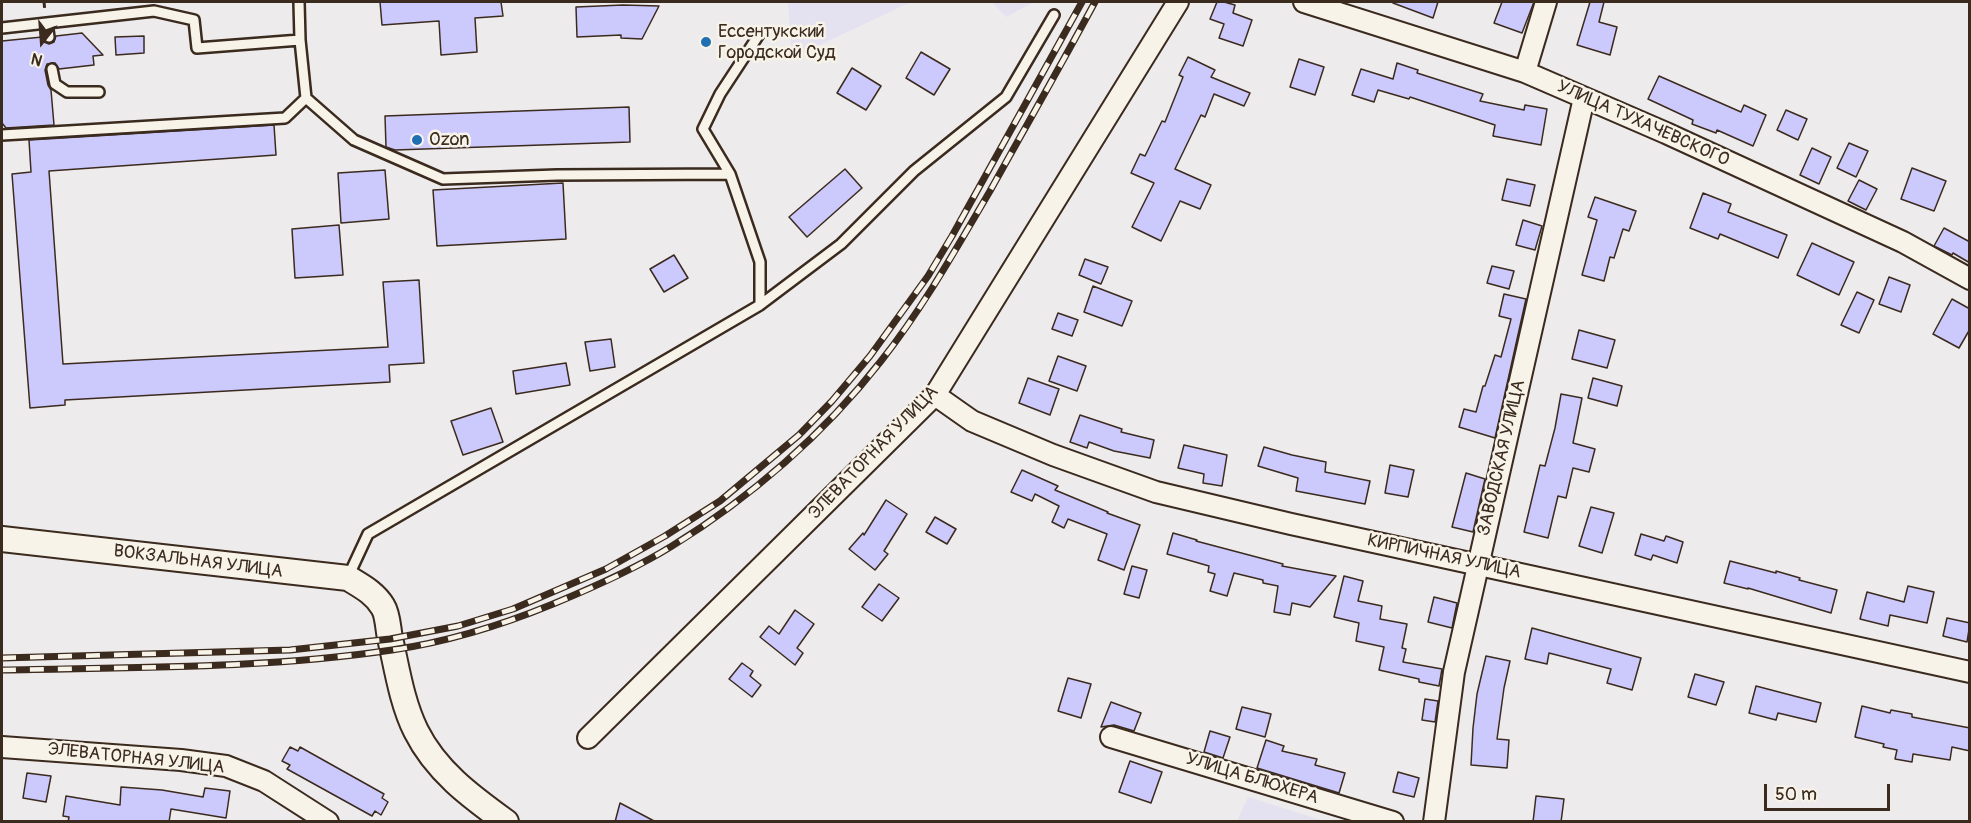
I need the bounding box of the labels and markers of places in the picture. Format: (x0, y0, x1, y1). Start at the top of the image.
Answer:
place label: Ессентукский Городской Суд (718, 21, 835, 63)
marker: Ессентукский Городской Суд (699, 35, 713, 49)
place label: Ozon (429, 129, 469, 151)
marker: Ozon (410, 133, 424, 147)

